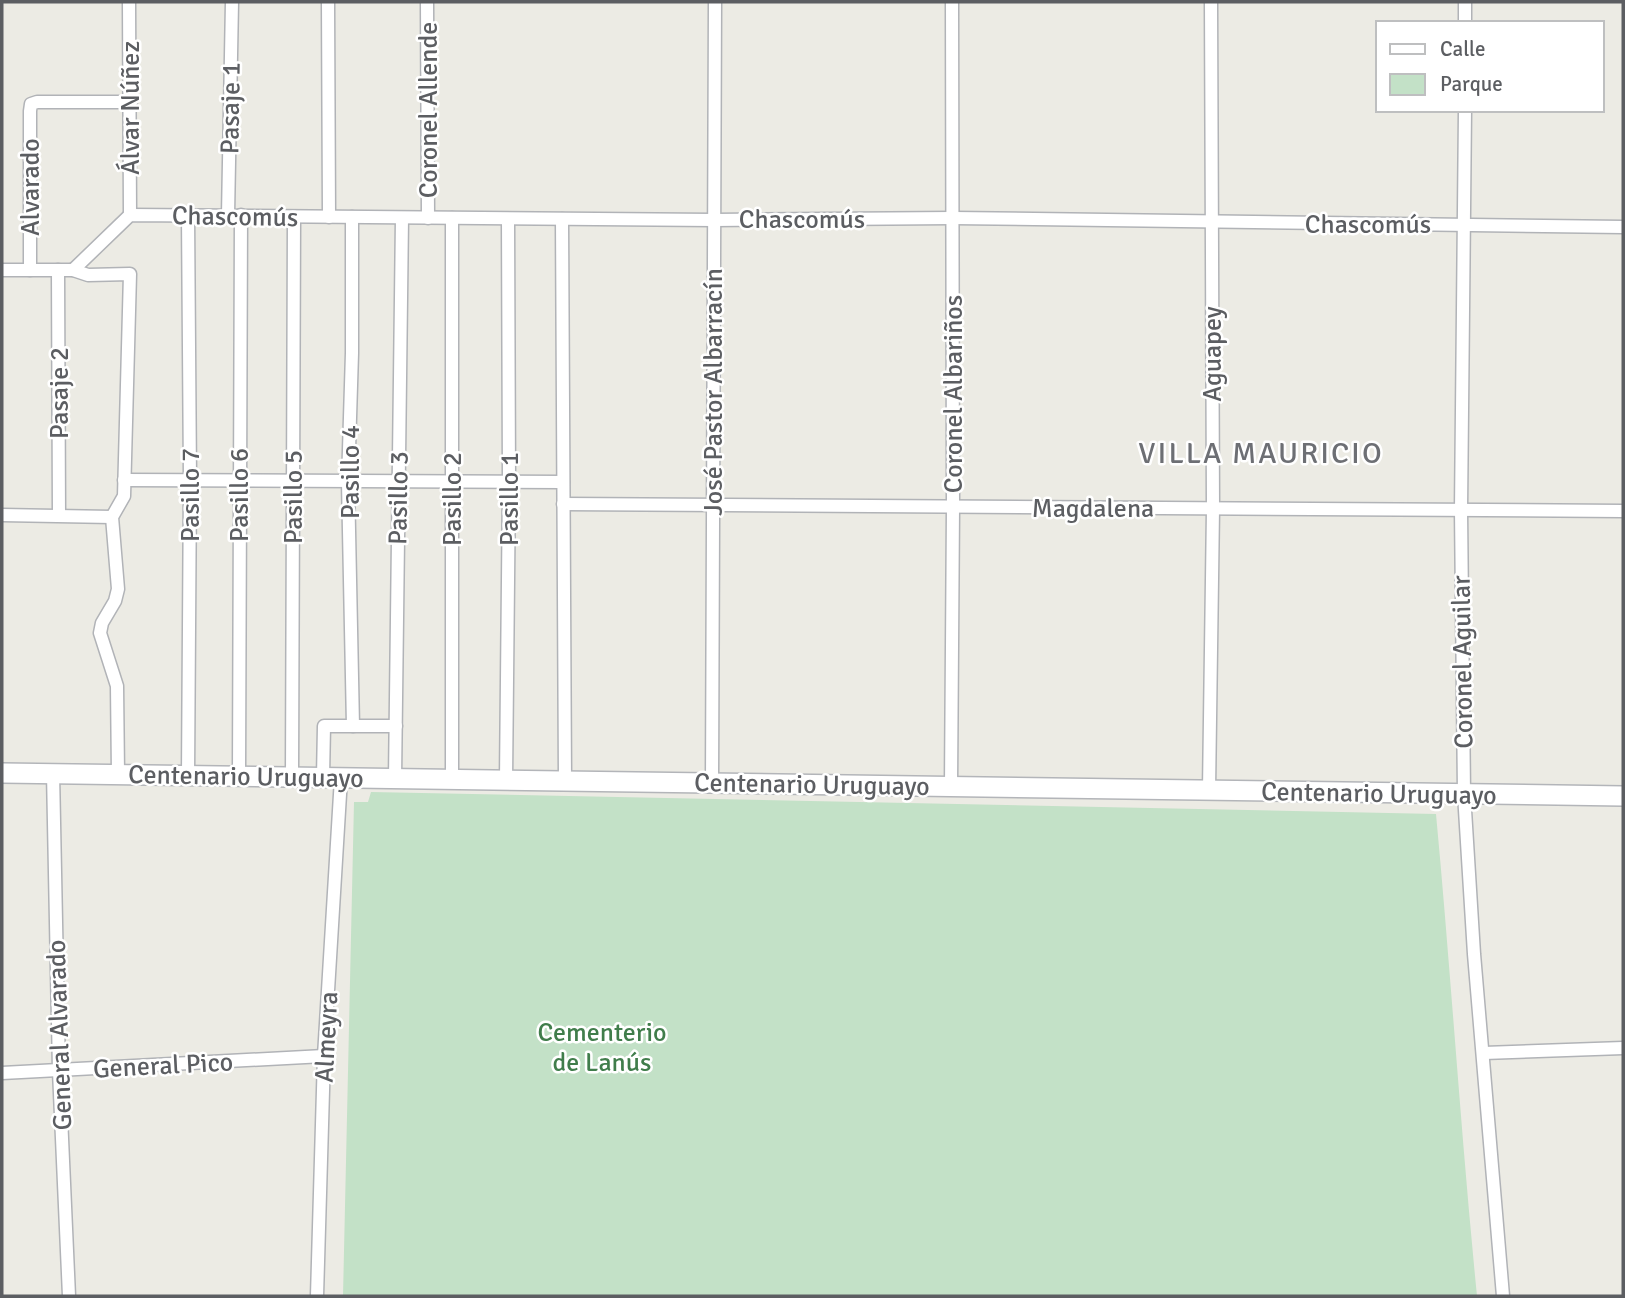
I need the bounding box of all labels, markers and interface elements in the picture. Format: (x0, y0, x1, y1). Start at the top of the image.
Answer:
legend (1376, 21, 1604, 112)
street label: Coronel Allende (413, 22, 445, 198)
text: Calle (1440, 36, 1486, 62)
street label: Álvar Núñez (115, 41, 147, 175)
street label: Pasaje 1 (214, 62, 248, 154)
text: Parque (1440, 71, 1503, 97)
street label: Alvarado (15, 138, 47, 236)
street label: Chascomús (172, 200, 298, 234)
street label: Chascomús (739, 204, 865, 236)
street label: Chascomús (1305, 209, 1431, 241)
street label: José Pastor Albarracín (698, 268, 730, 516)
street label: Coronel Albariños (938, 295, 970, 493)
street label: Aguapey (1197, 306, 1229, 402)
street label: Pasaje 2 (44, 347, 76, 439)
street label: Pasillo 4 (335, 425, 367, 519)
district label: VILLA MAURICIO (1138, 435, 1384, 472)
street label: Pasillo 7 (175, 448, 207, 542)
street label: Pasillo 6 (224, 448, 256, 542)
street label: Pasillo 5 (278, 450, 310, 544)
street label: Pasillo 3 (382, 451, 416, 545)
street label: Pasillo 2 (437, 452, 469, 546)
street label: Pasillo 1 (494, 452, 526, 546)
street label: Magdalena (1032, 493, 1154, 525)
street label: Coronel Aguilar (1445, 575, 1481, 749)
street label: Centenario Uruguayo (128, 759, 364, 795)
street label: Centenario Uruguayo (694, 767, 930, 803)
street label: Centenario Uruguayo (1261, 776, 1497, 812)
street label: General Alvarado (41, 939, 79, 1131)
street label: Almeyra (309, 991, 345, 1084)
park label: Cementerio de Lanús (538, 1017, 666, 1079)
street label: General Pico (92, 1046, 234, 1086)

